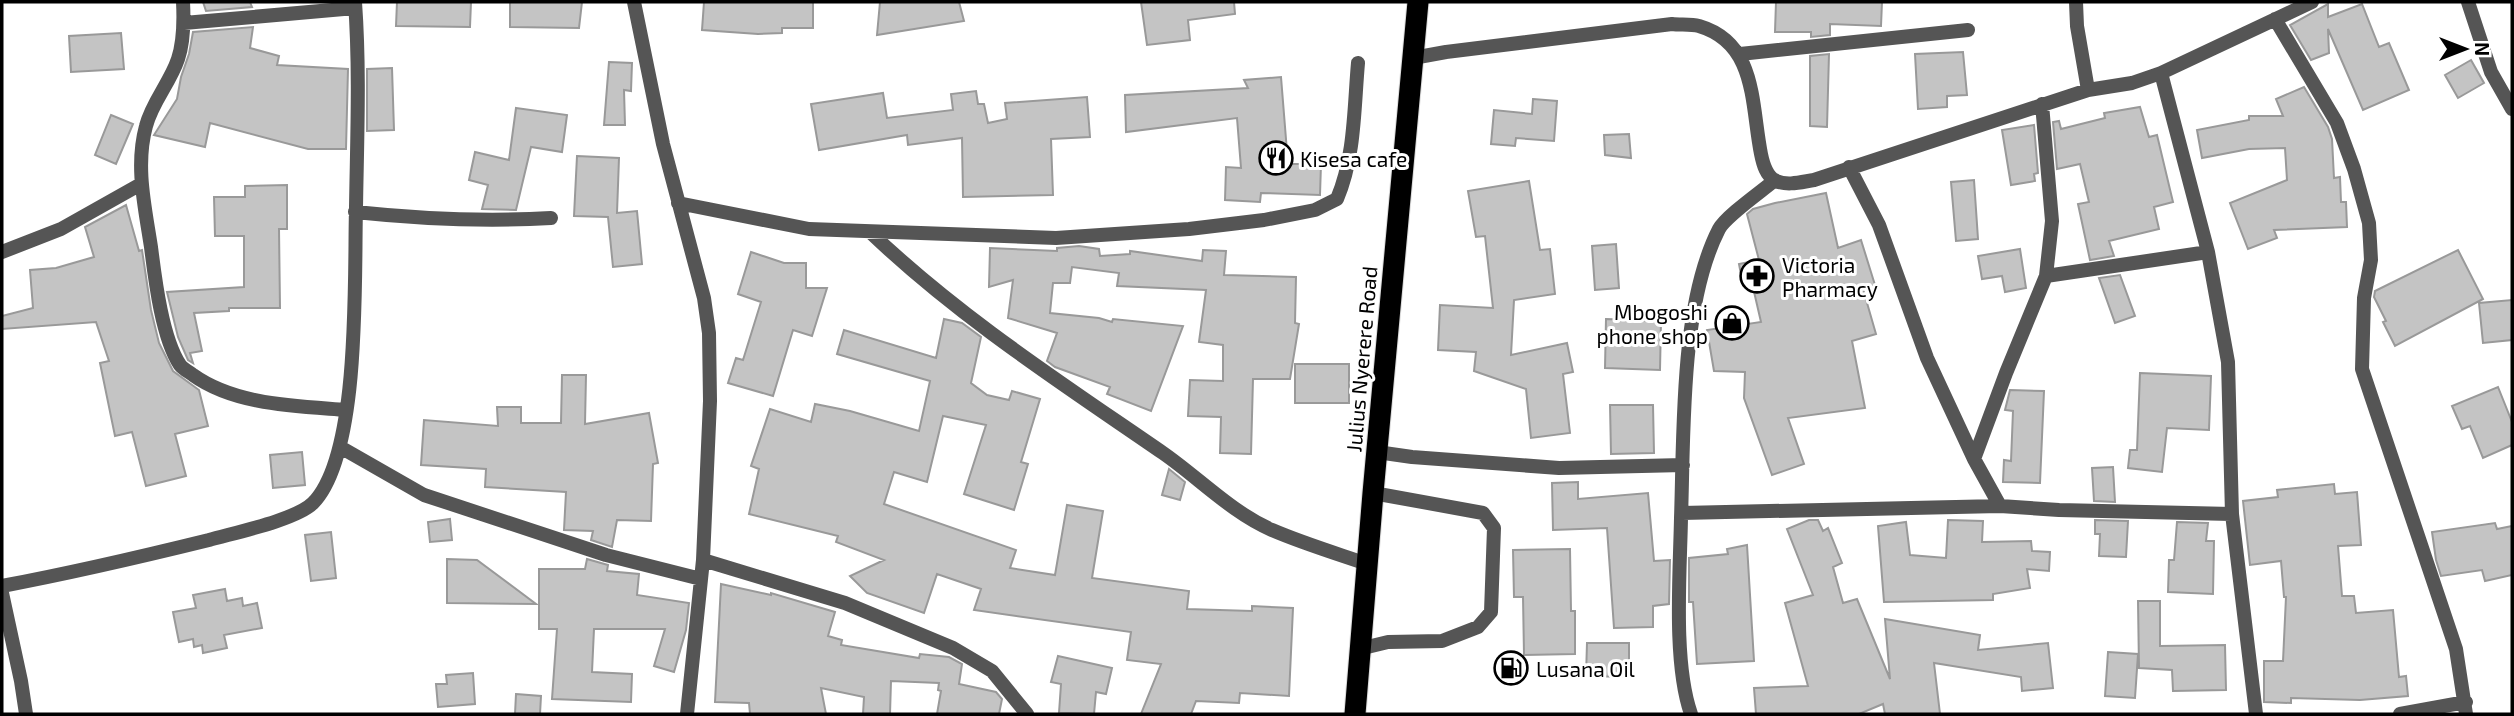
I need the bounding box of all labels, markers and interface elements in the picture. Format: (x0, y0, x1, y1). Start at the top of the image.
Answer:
north arrow (2430, 14, 2500, 84)
text: N (2471, 42, 2494, 56)
restaurant icon: Kisesa cafe (1257, 139, 1295, 177)
place label: Kisesa cafe (1300, 146, 1407, 171)
place label: Victoria Pharmacy (1782, 252, 1878, 301)
pharmacy icon: Victoria Pharmacy (1738, 257, 1776, 295)
street label: Julius Nyerere Road (1340, 265, 1382, 453)
place label: Mbogoshi phone shop (1597, 299, 1708, 348)
shop icon: Mbogoshi phone shop (1713, 304, 1751, 342)
fuel station icon: Lusana Oil (1492, 649, 1530, 687)
place label: Lusana Oil (1536, 656, 1636, 681)

